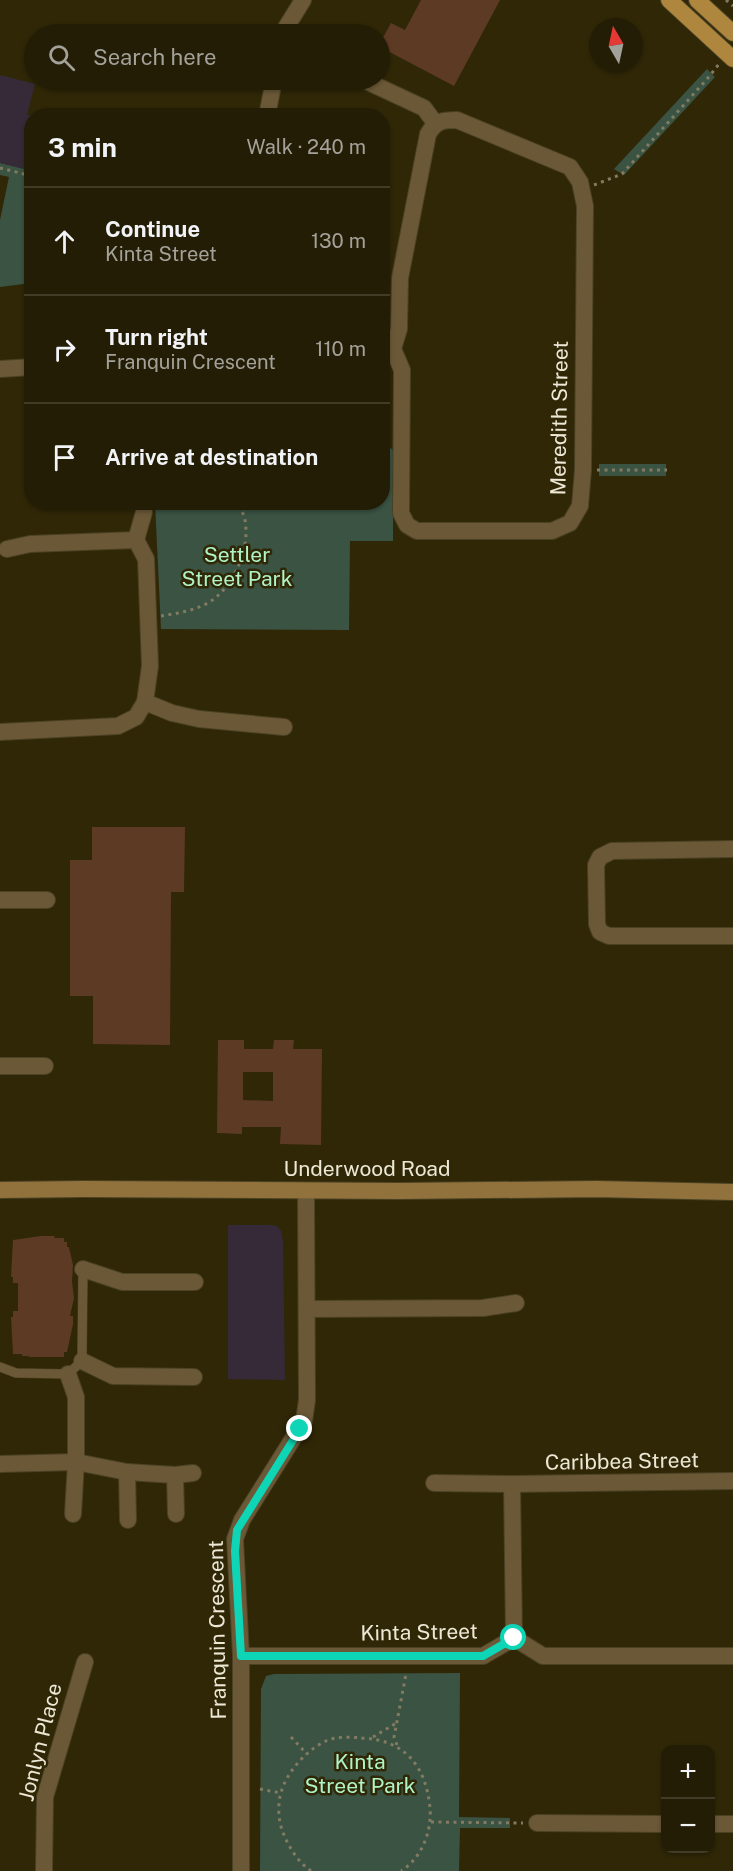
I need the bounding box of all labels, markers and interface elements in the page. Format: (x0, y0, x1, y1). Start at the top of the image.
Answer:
north arrow (589, 18, 643, 72)
search box (24, 24, 390, 90)
icon: search (45, 41, 78, 74)
text: Search here (93, 44, 217, 70)
text: 3 min (48, 132, 117, 163)
text: Walk · 240 m (246, 135, 366, 159)
text: Continue (105, 216, 200, 242)
icon: ahead (48, 225, 81, 258)
text: 130 m (311, 229, 366, 253)
text: Kinta Street (105, 242, 217, 266)
text: Turn right (105, 324, 208, 350)
icon: right (48, 333, 81, 366)
text: 110 m (315, 337, 366, 361)
street label: Meredith Street (545, 340, 573, 496)
text: Franquin Crescent (105, 350, 276, 374)
icon: arrive (48, 441, 81, 474)
text: Arrive at destination (105, 444, 318, 470)
park label: Settler Street Park (181, 542, 293, 591)
street label: Underwood Road (283, 1156, 451, 1181)
route end (286, 1415, 312, 1441)
street label: Caribbea Street (545, 1447, 699, 1475)
street label: Franquin Crescent (203, 1540, 231, 1720)
street label: Kinta Street (360, 1618, 478, 1646)
route start (500, 1624, 526, 1650)
street label: Jonlyn Place (13, 1680, 67, 1804)
map controls (661, 1745, 715, 1853)
button: + (661, 1745, 715, 1799)
park label: Kinta Street Park (304, 1749, 416, 1798)
button: − (661, 1799, 715, 1853)

